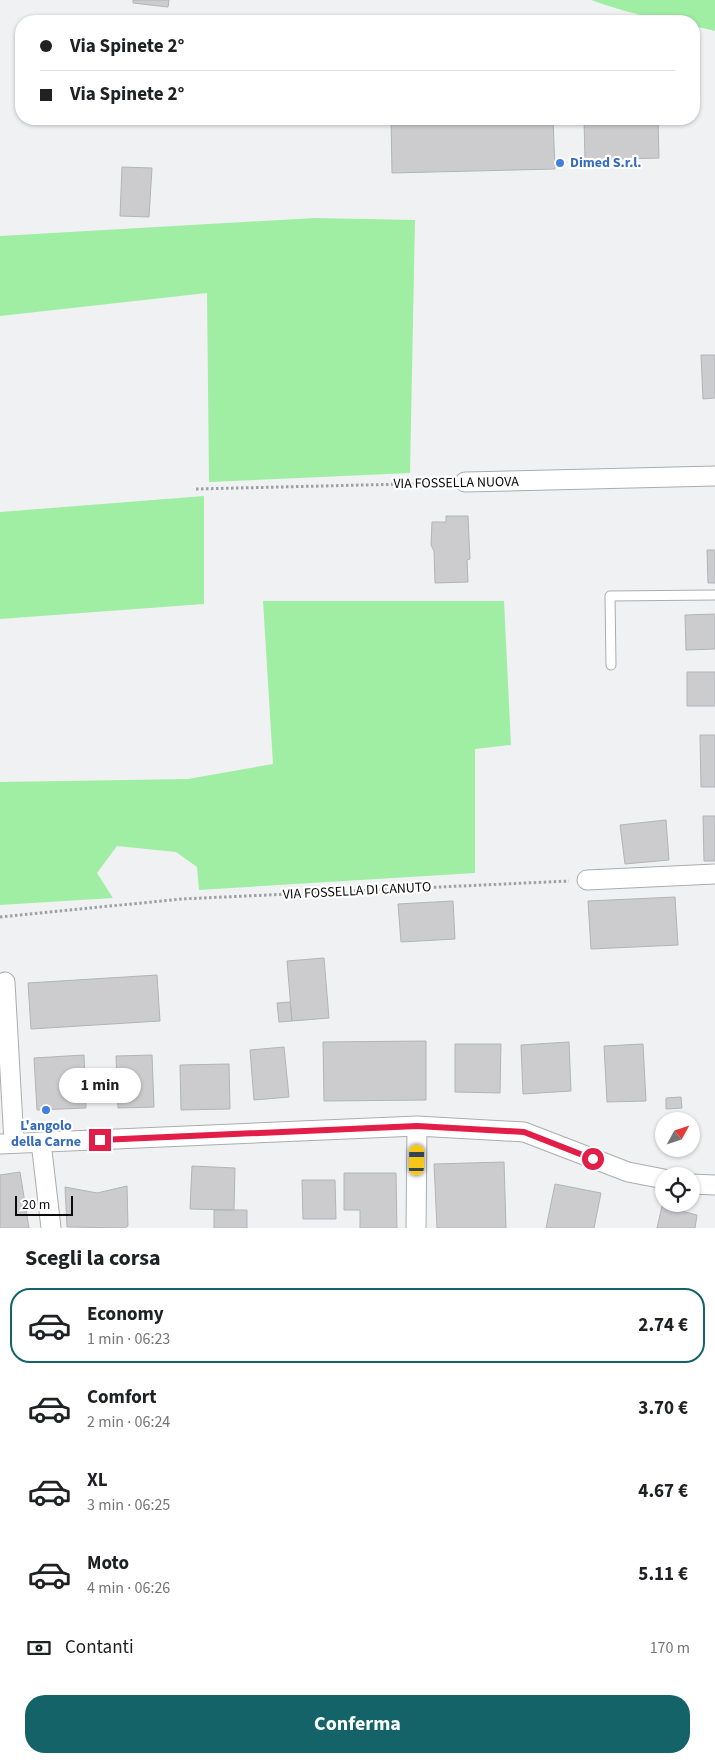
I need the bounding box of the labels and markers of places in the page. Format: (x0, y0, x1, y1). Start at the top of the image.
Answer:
place label: Dimed S.r.l. (570, 153, 642, 173)
marker: Dimed S.r.l. (554, 157, 566, 169)
marker: L'angolo della Carne (40, 1104, 52, 1116)
place label: L'angolo della Carne (11, 1116, 81, 1152)

